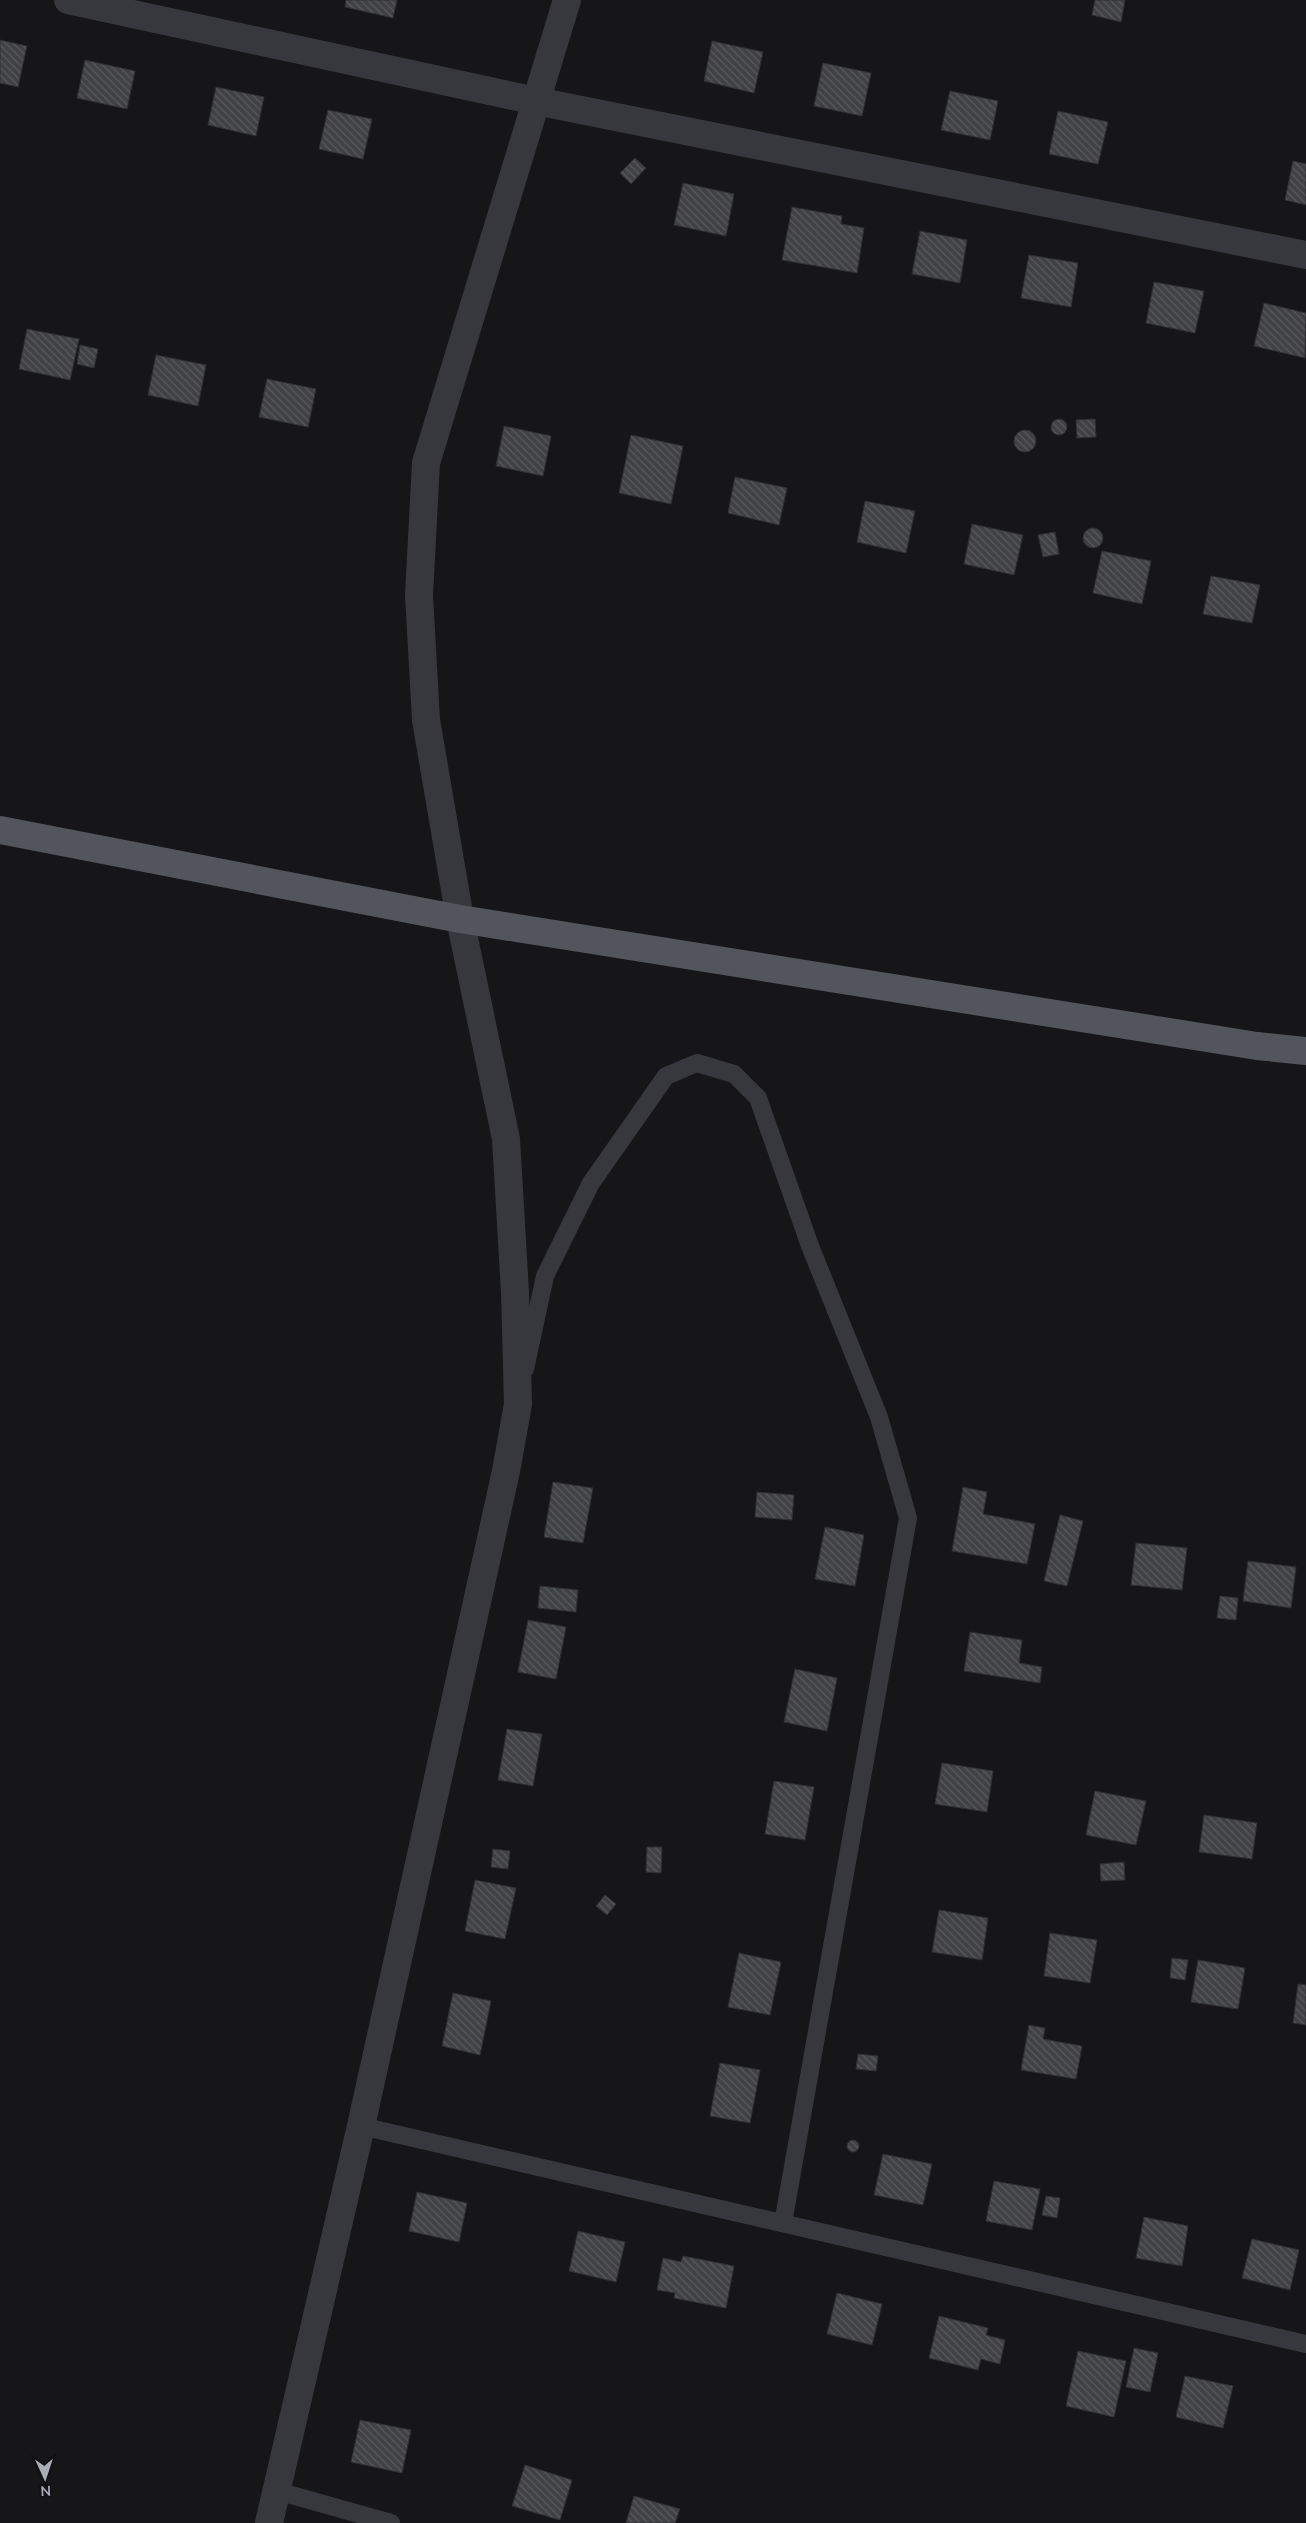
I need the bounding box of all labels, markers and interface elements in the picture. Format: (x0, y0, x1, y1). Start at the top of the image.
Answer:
north arrow (20, 2453, 70, 2503)
text: N (40, 2482, 51, 2500)

